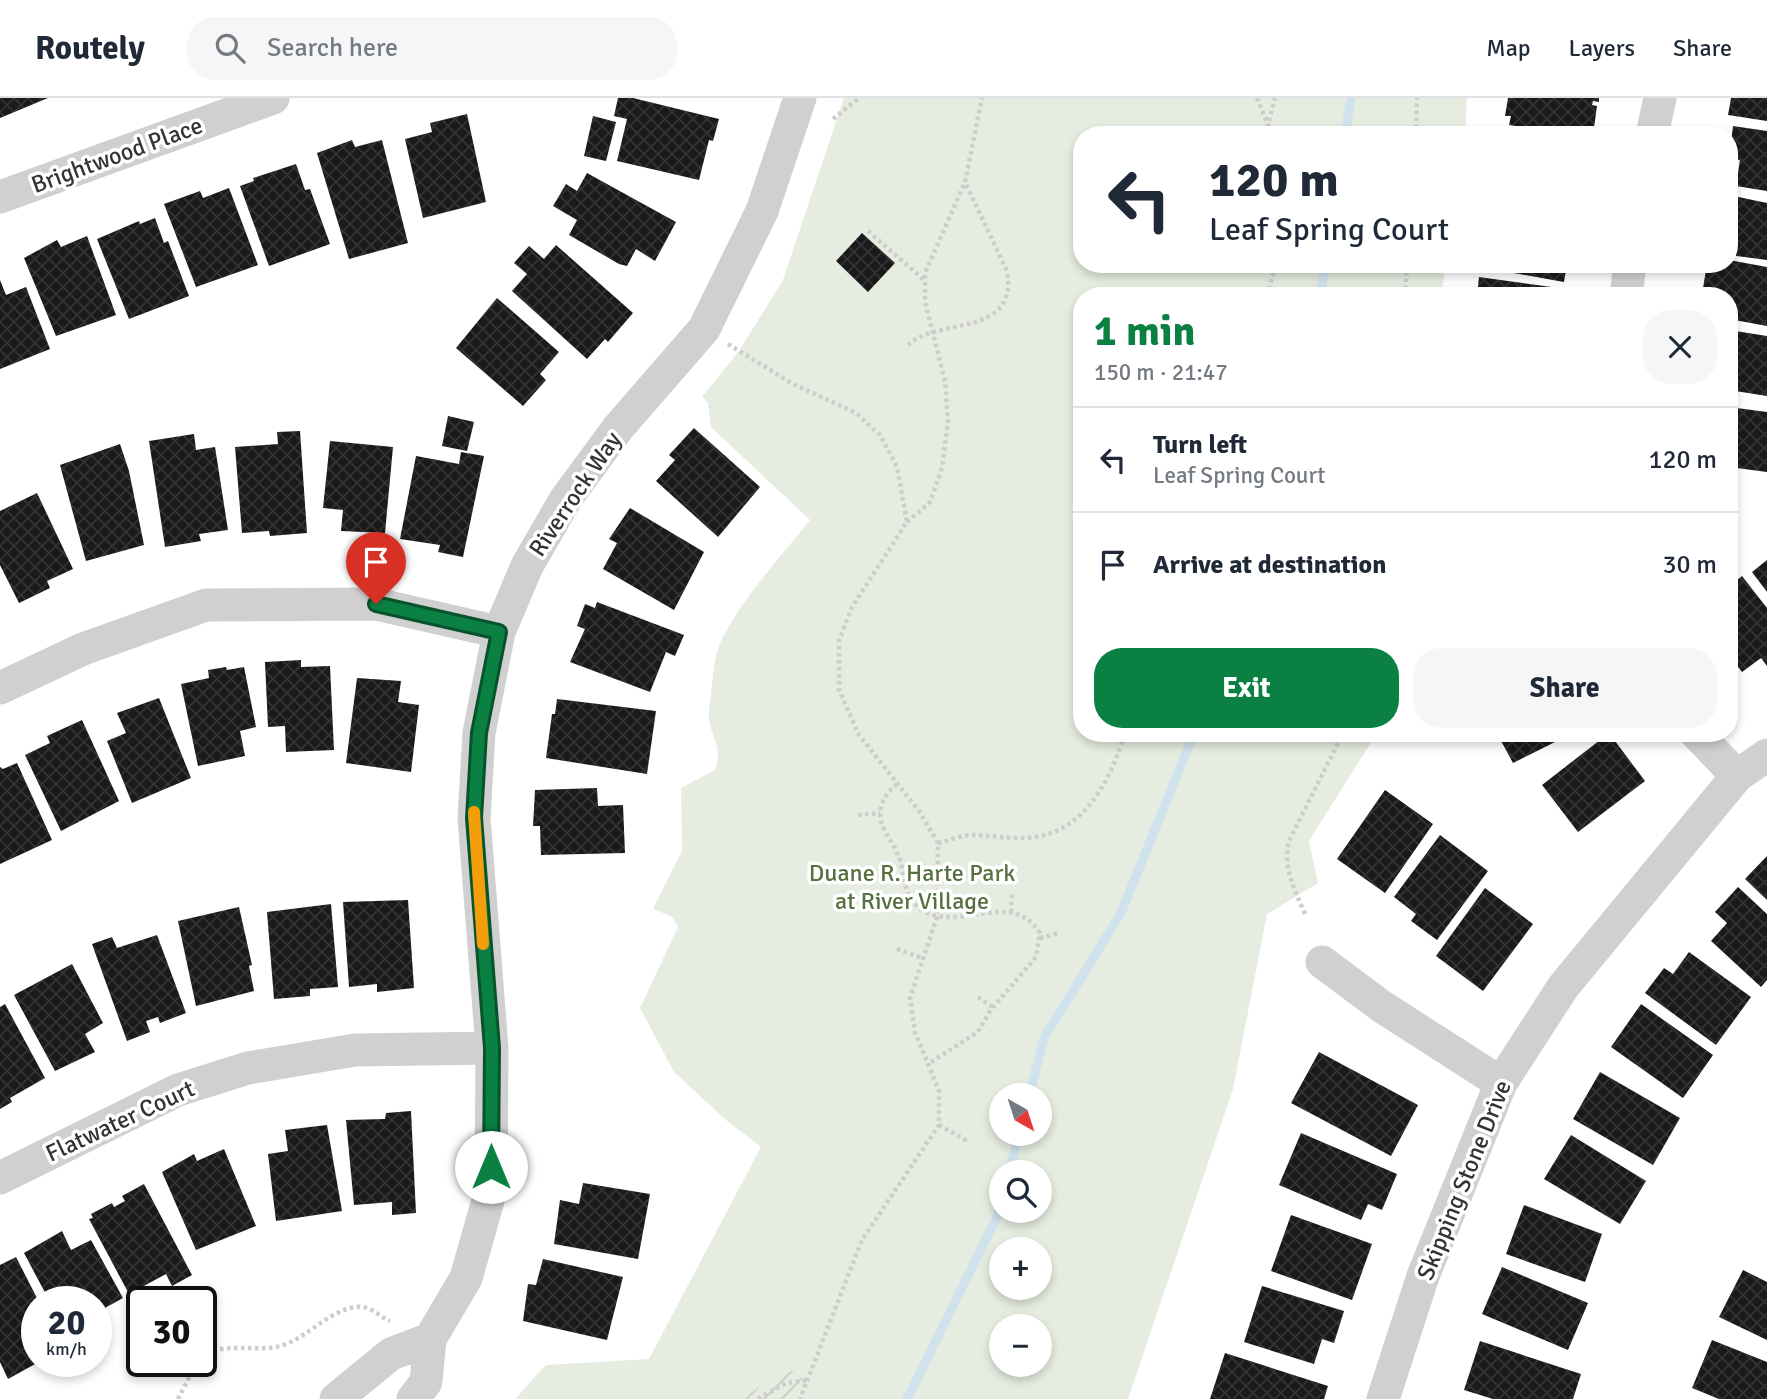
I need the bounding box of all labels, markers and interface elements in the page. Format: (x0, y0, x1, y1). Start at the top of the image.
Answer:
search box (187, 17, 677, 80)
text: Routely (35, 28, 145, 69)
icon: search (211, 29, 249, 67)
text: Search here (267, 32, 398, 64)
text: Map (1486, 33, 1531, 63)
text: Layers (1569, 33, 1635, 63)
text: Share (1673, 33, 1732, 63)
street label: Brightwood Place (27, 110, 207, 200)
text: 120 m (1209, 150, 1339, 210)
icon: left (1094, 154, 1185, 245)
text: Leaf Spring Court (1209, 210, 1449, 249)
text: 1 min (1094, 306, 1195, 357)
button: close (1643, 310, 1717, 384)
text: 150 m · 21:47 (1094, 358, 1228, 387)
street label: Riverrock Way (522, 426, 628, 562)
text: Turn left (1153, 429, 1247, 461)
icon: left (1094, 441, 1132, 479)
text: 120 m (1648, 444, 1717, 476)
text: Leaf Spring Court (1153, 461, 1325, 490)
pin (346, 532, 406, 604)
icon: arrive (357, 543, 395, 581)
icon: arrive (1094, 546, 1132, 584)
text: Arrive at destination (1153, 549, 1386, 581)
text: 30 m (1662, 549, 1717, 581)
button: Exit (1094, 648, 1399, 728)
button: Share (1413, 648, 1717, 728)
park label: Duane R. Harte Park at River Village (809, 858, 1015, 916)
street label: Flatwater Court (41, 1073, 199, 1169)
street label: Skipping Stone Drive (1410, 1076, 1518, 1284)
north arrow (989, 1083, 1052, 1146)
map controls (989, 1083, 1052, 1377)
position arrow (454, 1130, 528, 1204)
button: search (989, 1160, 1052, 1223)
button: + (989, 1237, 1052, 1300)
speed limit sign: 30 (126, 1286, 217, 1377)
text: 20 (48, 1301, 85, 1344)
button: − (989, 1314, 1052, 1377)
text: km/h (46, 1338, 87, 1360)

